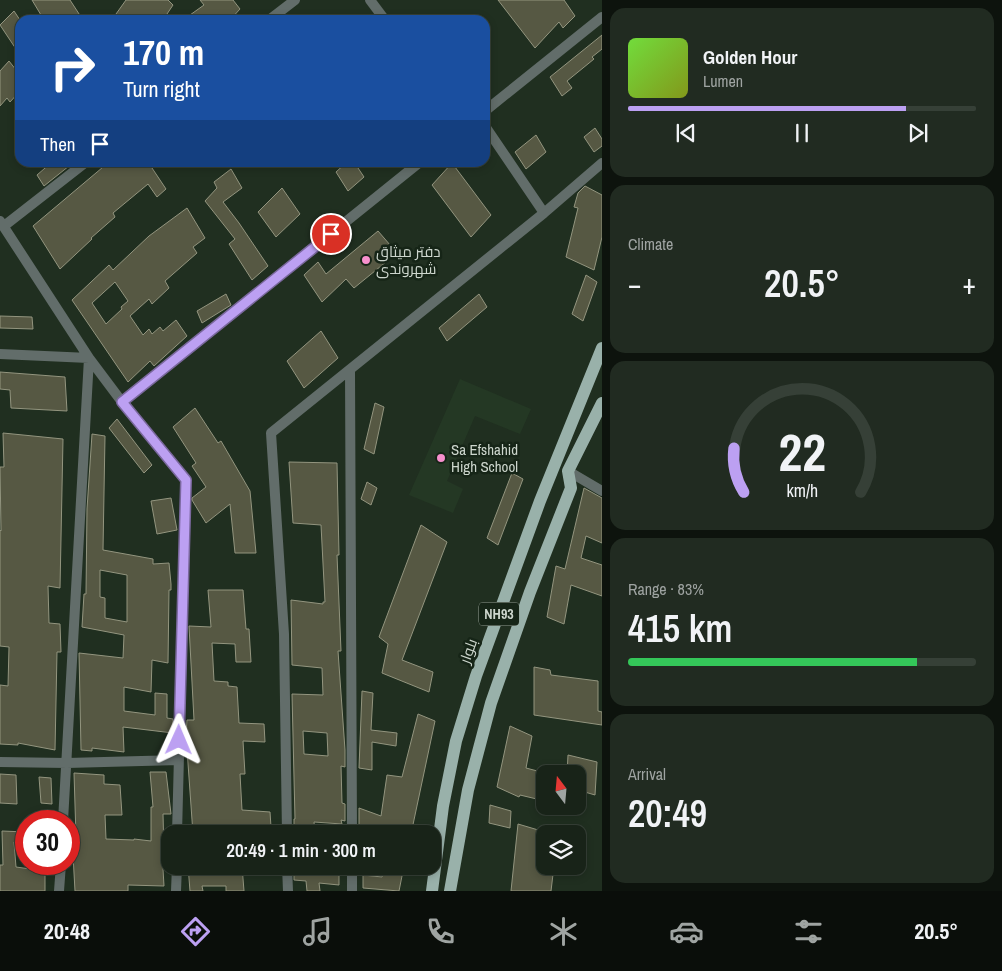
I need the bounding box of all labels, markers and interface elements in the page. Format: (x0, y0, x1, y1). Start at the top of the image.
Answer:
text: 170 m (123, 29, 204, 76)
icon: right (40, 35, 105, 100)
text: Golden Hour (703, 44, 797, 70)
text: Lumen (703, 70, 743, 92)
text: Turn right (123, 74, 200, 104)
icon: previous (672, 119, 700, 147)
icon: pause (788, 119, 816, 147)
icon: next (904, 119, 932, 147)
icon: arrive (86, 130, 114, 158)
text: Then (40, 131, 76, 157)
pin (310, 213, 352, 255)
icon: arrive (317, 220, 345, 248)
text: Climate (628, 233, 673, 255)
place label: دفتر میثاق شهروندی (376, 241, 441, 279)
marker: دفتر میثاق شهروندی (360, 254, 372, 266)
text: 20.5° (764, 258, 840, 309)
text: − (628, 265, 641, 303)
text: + (963, 265, 976, 303)
text: 22 (778, 417, 826, 487)
place label: Sa Efshahid High School (451, 439, 518, 477)
marker: Sa Efshahid High School (435, 452, 447, 464)
text: km/h (786, 479, 818, 503)
text: Range · 83% (628, 578, 704, 600)
road number: NH93 (479, 602, 519, 626)
text: 415 km (628, 603, 732, 654)
street label: بلوار (453, 636, 482, 667)
position arrow (152, 713, 204, 765)
text: Arrival (628, 763, 666, 785)
north arrow (536, 765, 586, 815)
map controls (536, 765, 586, 875)
text: 20:49 (628, 788, 707, 839)
speed limit sign: 30 (15, 810, 80, 875)
button: layers (536, 825, 586, 875)
text: 20:49 · 1 min · 300 m (226, 837, 376, 863)
icon: directions (178, 914, 213, 949)
icon: music (300, 914, 335, 949)
icon: phone (423, 914, 458, 949)
icon: climate (546, 914, 581, 949)
icon: car (669, 914, 704, 949)
icon: filters (791, 914, 826, 949)
text: 20:48 (44, 916, 90, 946)
text: 20.5° (914, 916, 958, 946)

